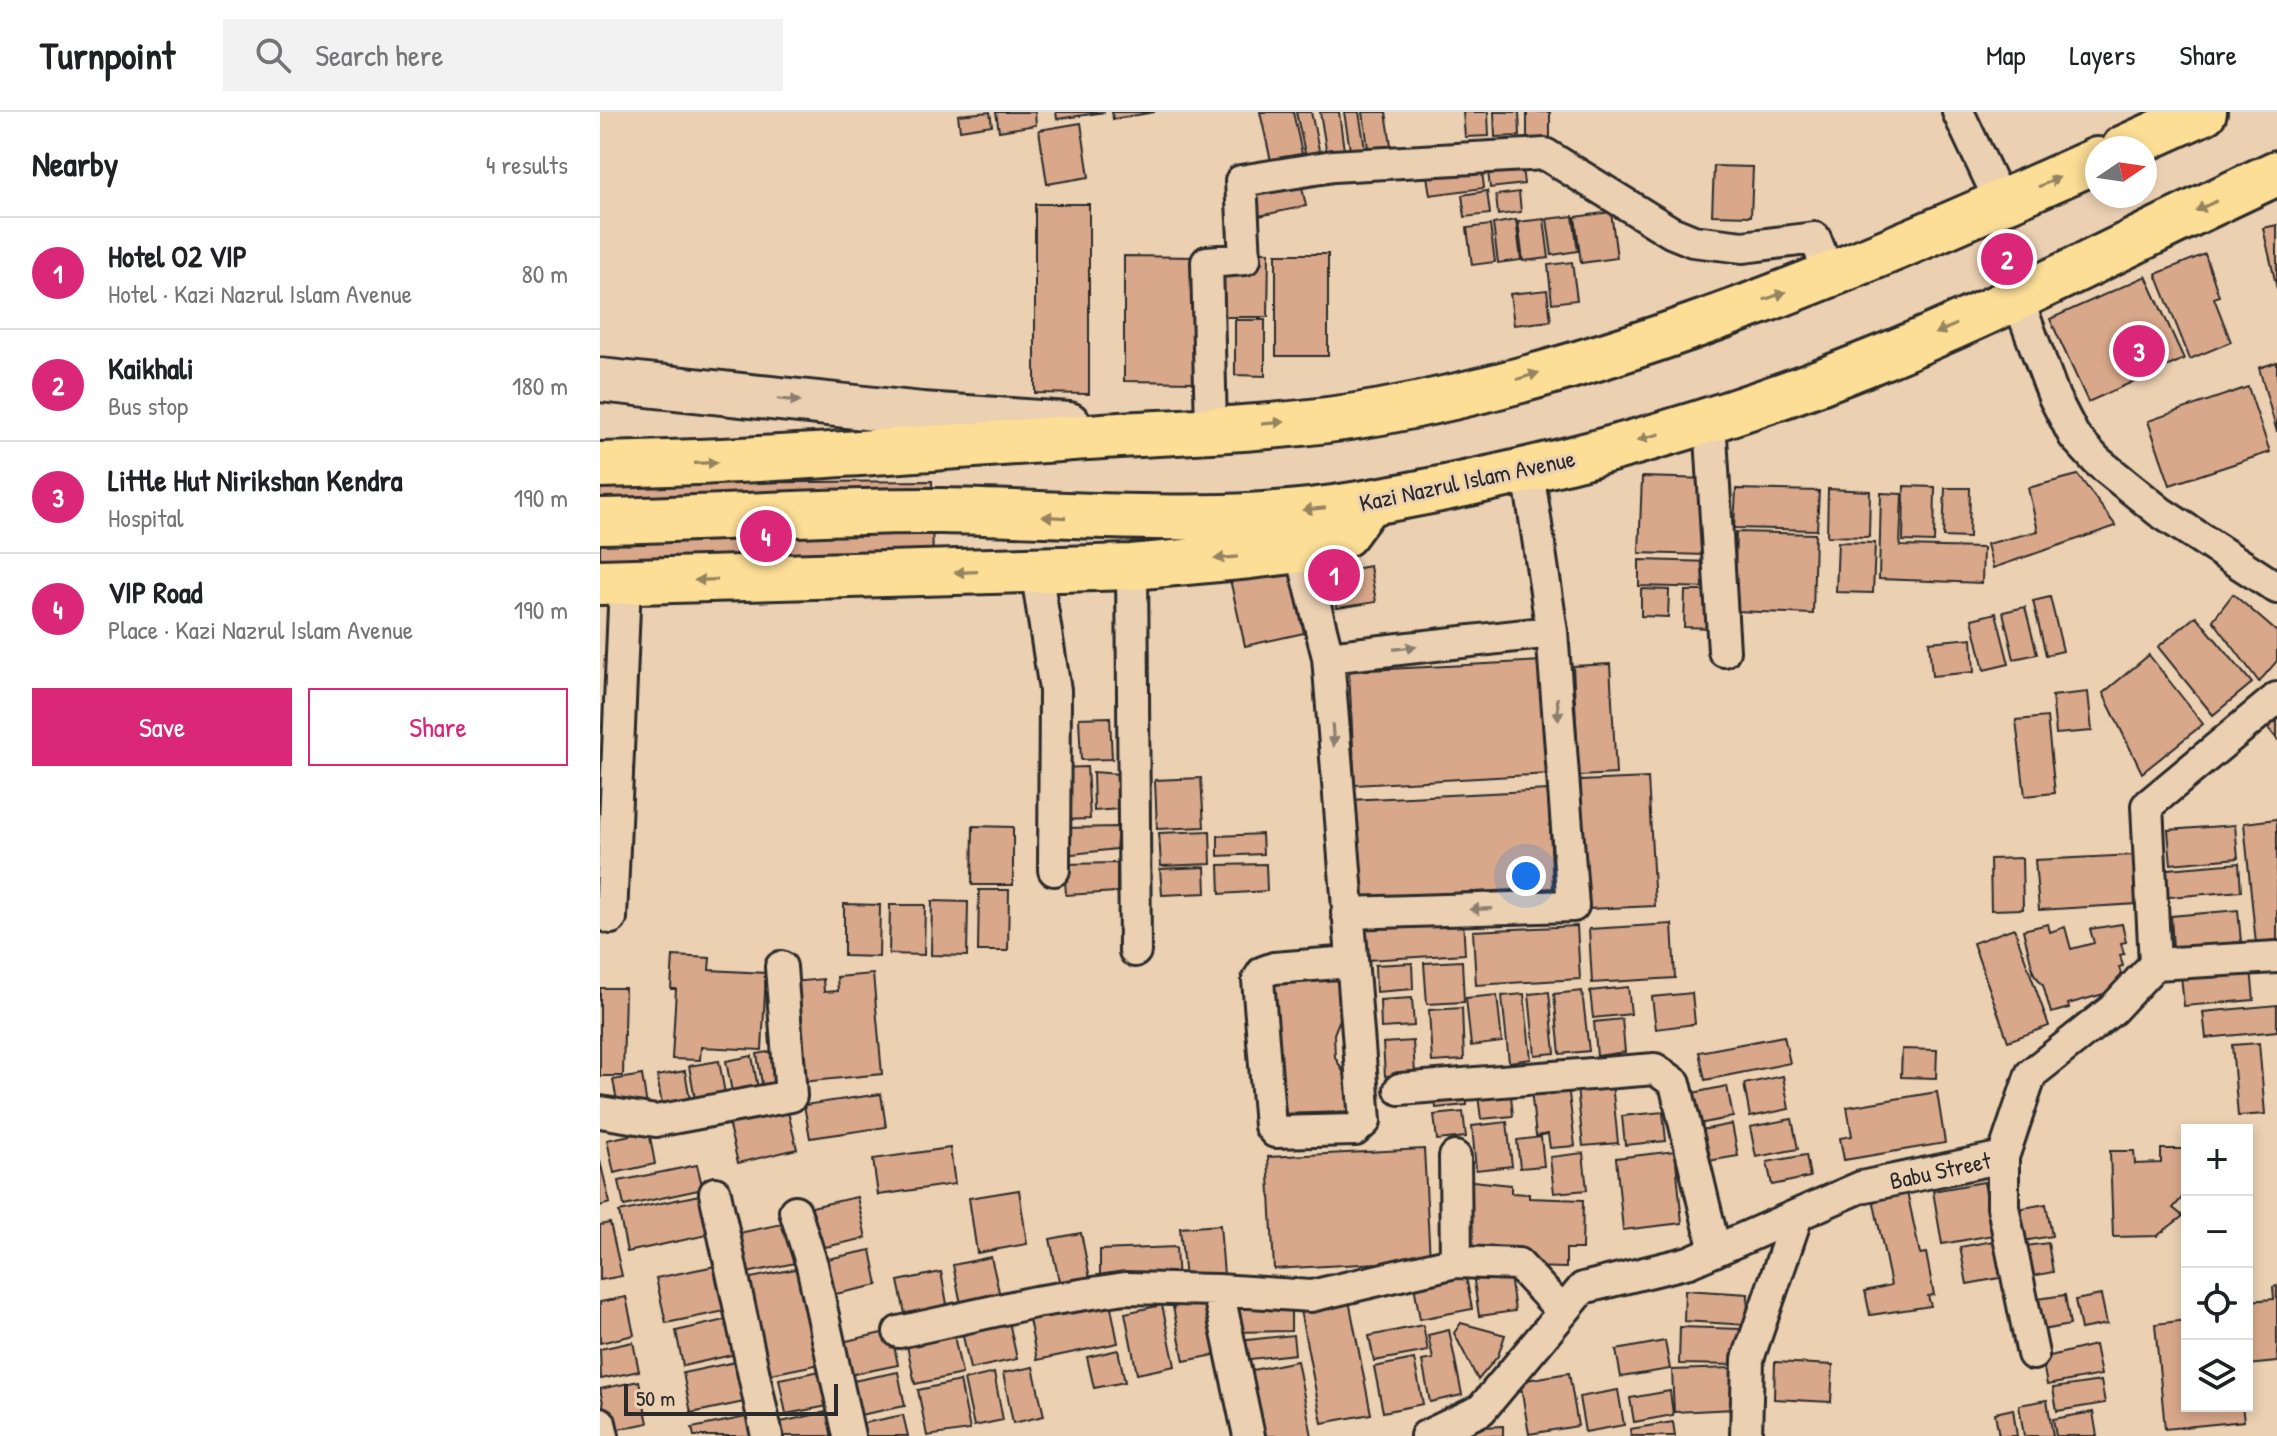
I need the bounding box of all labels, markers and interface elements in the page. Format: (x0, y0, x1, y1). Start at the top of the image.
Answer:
search box (223, 19, 783, 91)
text: Turnpoint (40, 29, 175, 81)
icon: search (251, 33, 295, 77)
text: Search here (315, 35, 443, 75)
text: Map (1986, 36, 2026, 74)
text: Layers (2070, 36, 2135, 74)
text: Share (2179, 36, 2237, 74)
north arrow (2085, 136, 2157, 208)
text: Nearby (32, 141, 118, 187)
text: 4 results (486, 147, 568, 182)
one-way arrow (2037, 175, 2061, 188)
one-way arrow (2195, 199, 2218, 213)
pin: 2 (1981, 229, 2033, 289)
text: Hotel O2 VIP (108, 236, 247, 276)
text: 1 (53, 256, 63, 291)
text: 80 m (521, 256, 568, 291)
text: Hotel · Kazi Nazrul Islam Avenue (108, 276, 412, 311)
one-way arrow (1763, 290, 1787, 302)
pin: 3 (2113, 321, 2165, 381)
one-way arrow (1934, 323, 1958, 336)
text: Kaikhali (108, 348, 194, 388)
text: 2 (52, 368, 64, 403)
text: 180 m (512, 368, 568, 403)
one-way arrow (1516, 369, 1540, 382)
text: Bus stop (108, 388, 188, 423)
one-way arrow (777, 394, 802, 407)
one-way arrow (1261, 417, 1286, 430)
one-way arrow (1637, 431, 1661, 444)
street label: Kazi Nazrul Islam Avenue (1356, 441, 1578, 518)
one-way arrow (694, 456, 719, 469)
text: Little Hut Nirikshan Kendra (108, 460, 403, 500)
text: 3 (52, 480, 64, 515)
text: 190 m (514, 480, 568, 515)
text: Hospital (108, 500, 184, 535)
one-way arrow (1301, 503, 1326, 516)
pin: 4 (740, 506, 792, 566)
one-way arrow (1041, 510, 1066, 523)
pin: 1 (1308, 545, 1360, 605)
one-way arrow (1213, 552, 1238, 565)
one-way arrow (953, 566, 978, 579)
text: VIP Road (108, 572, 202, 612)
one-way arrow (693, 574, 718, 587)
text: 4 (53, 592, 63, 627)
text: 190 m (514, 592, 568, 627)
text: Place · Kazi Nazrul Islam Avenue (108, 612, 413, 647)
one-way arrow (1393, 642, 1418, 655)
button: Save (32, 688, 292, 766)
button: Share (308, 688, 568, 766)
one-way arrow (1552, 697, 1565, 722)
one-way arrow (1327, 723, 1340, 748)
your location (1506, 856, 1546, 896)
one-way arrow (1468, 902, 1493, 915)
map controls (2181, 1124, 2253, 1412)
button: + (2181, 1124, 2253, 1196)
street label: Babu Street (1887, 1144, 1994, 1196)
button: − (2181, 1196, 2253, 1268)
button: locate (2181, 1268, 2253, 1340)
button: layers (2181, 1340, 2253, 1412)
scale bar (624, 1380, 838, 1416)
text: 50 m (636, 1383, 675, 1413)

